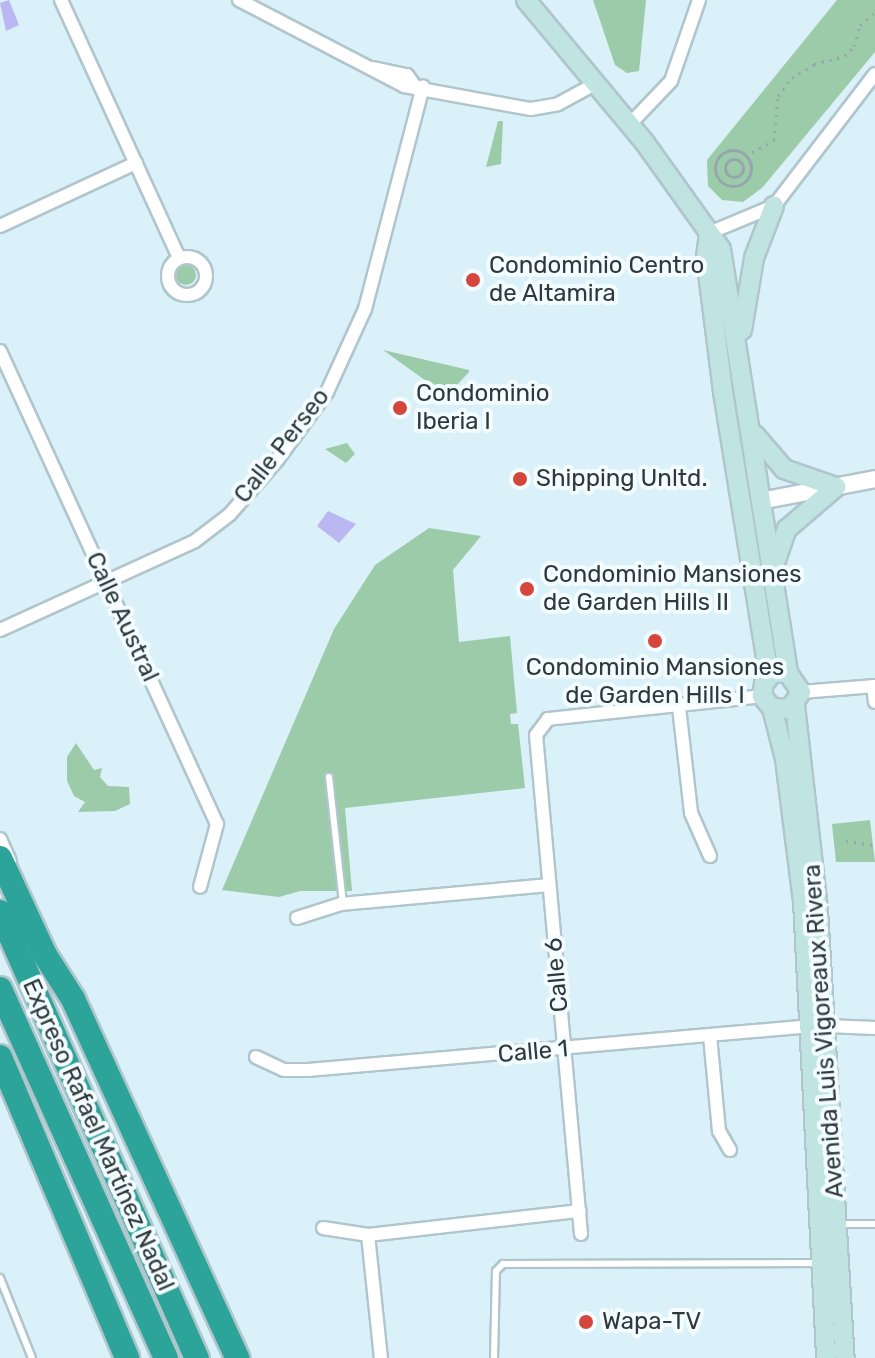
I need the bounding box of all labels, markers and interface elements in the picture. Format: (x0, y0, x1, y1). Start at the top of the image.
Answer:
place label: Condominio Centro de Altamira (489, 252, 704, 308)
marker: Condominio Centro de Altamira (464, 271, 482, 289)
place label: Condominio Iberia I (416, 380, 550, 436)
street label: Calle Perseo (228, 383, 336, 509)
marker: Condominio Iberia I (391, 399, 409, 417)
place label: Shipping Unltd. (536, 465, 707, 493)
marker: Shipping Unltd. (511, 470, 529, 488)
street label: Calle Austral (79, 547, 165, 687)
place label: Condominio Mansiones de Garden Hills II (543, 561, 801, 617)
marker: Condominio Mansiones de Garden Hills II (518, 580, 536, 598)
marker: Condominio Mansiones de Garden Hills I (646, 632, 664, 650)
place label: Condominio Mansiones de Garden Hills I (526, 654, 784, 710)
street label: Avenida Luis Vigoreaux Rivera (798, 863, 850, 1199)
street label: Calle 6 (539, 937, 575, 1013)
street label: Expreso Rafael Martínez Nadal (16, 975, 180, 1295)
street label: Calle 1 (497, 1035, 569, 1069)
place label: Wapa-TV (602, 1308, 701, 1336)
marker: Wapa-TV (577, 1313, 595, 1331)

